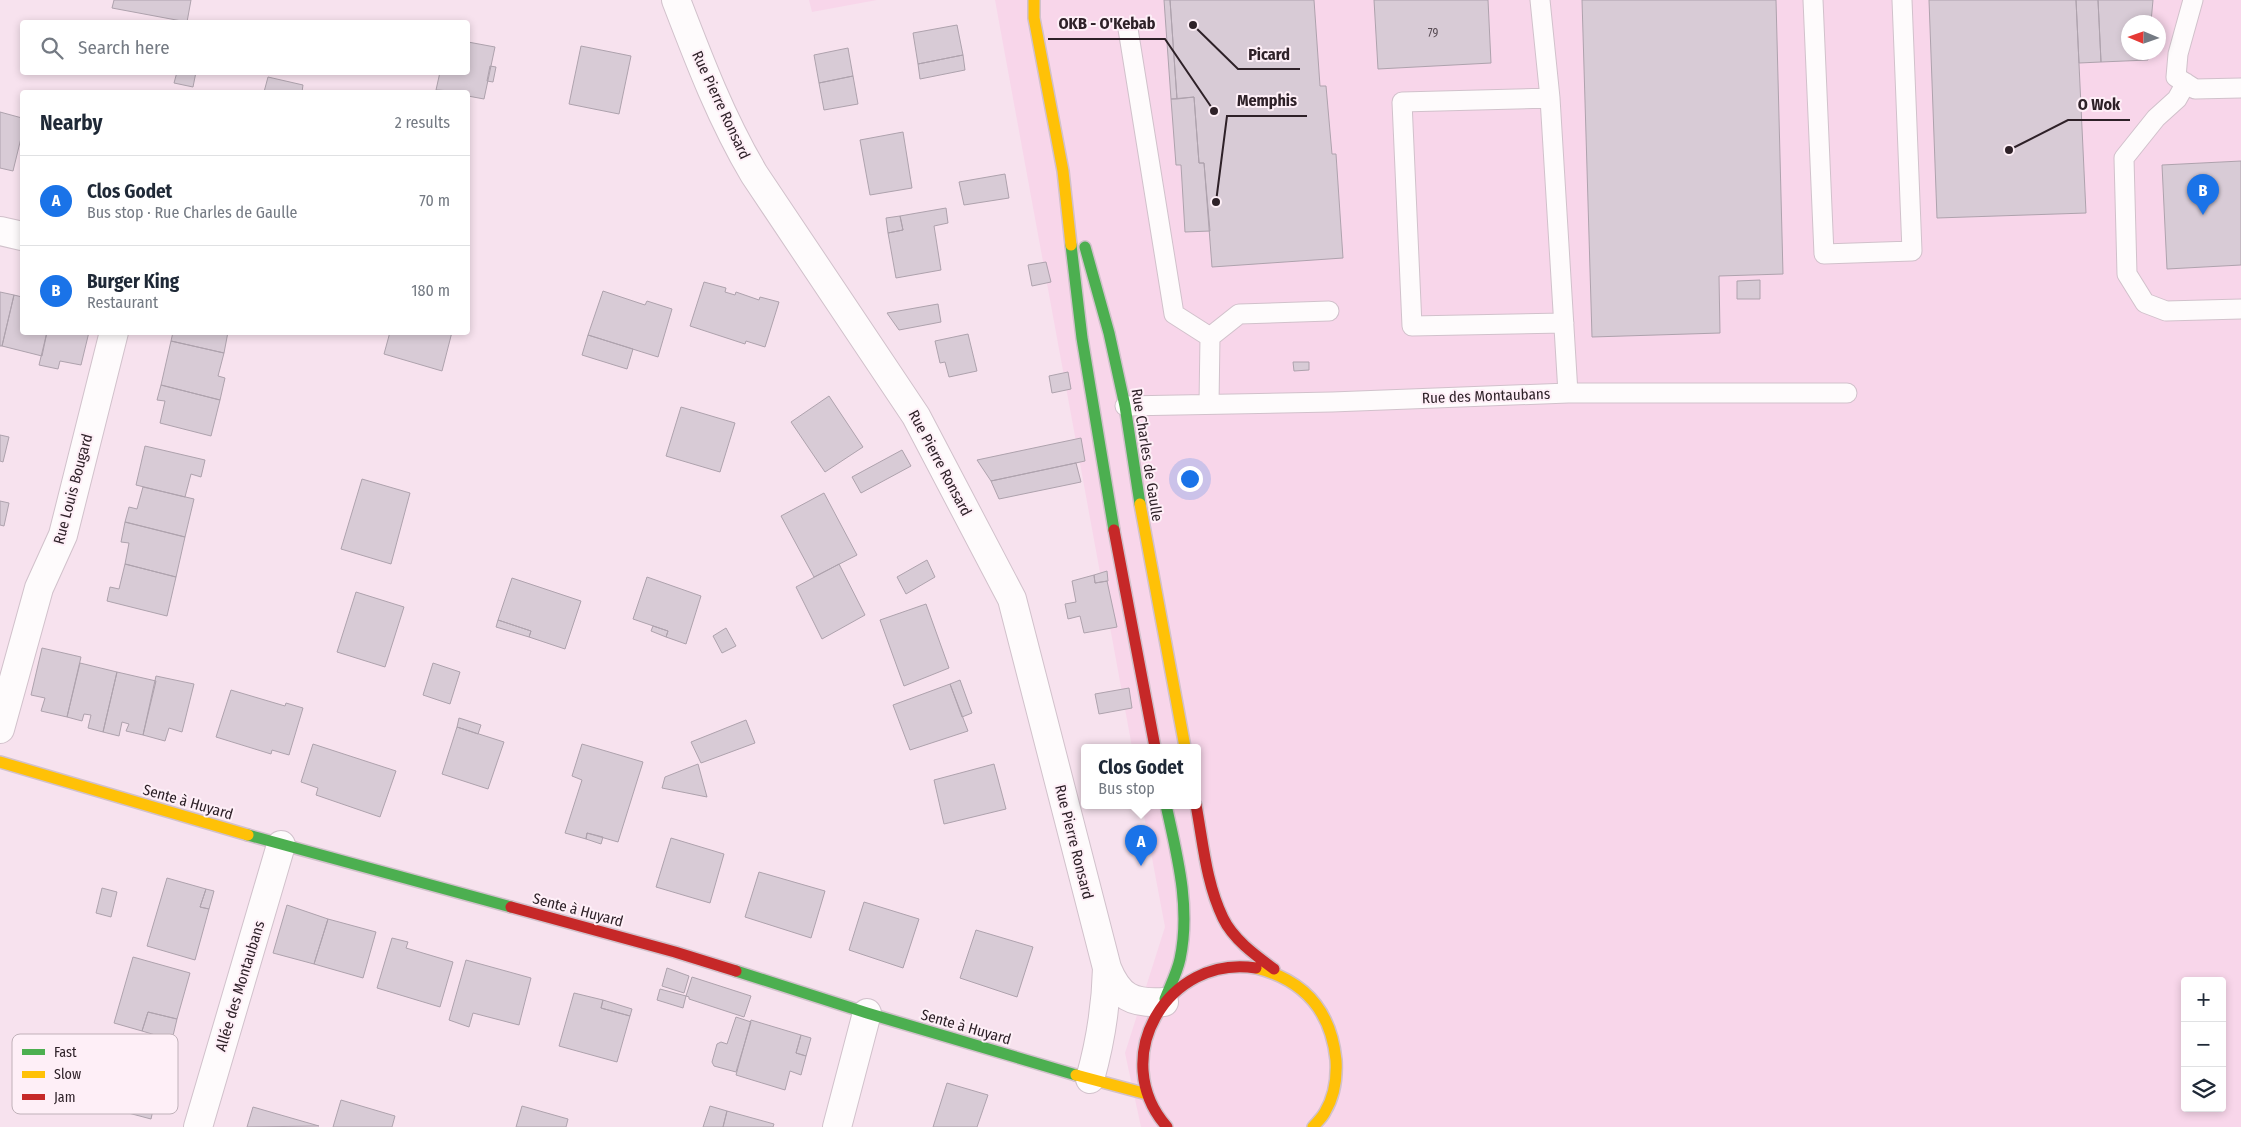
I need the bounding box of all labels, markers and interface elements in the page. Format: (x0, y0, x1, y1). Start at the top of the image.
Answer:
callout: OKB - O'Kebab (1048, 8, 1165, 39)
text: OKB - O'Kebab (1059, 14, 1156, 33)
north arrow (2121, 15, 2166, 60)
search box (20, 20, 470, 75)
house number: 79 (1428, 26, 1438, 40)
icon: search (38, 34, 66, 62)
text: Search here (78, 36, 170, 59)
callout: Picard (1238, 38, 1300, 69)
text: Picard (1248, 45, 1290, 64)
street label: Rue Pierre Ronsard (688, 48, 754, 162)
callout: Memphis (1227, 85, 1307, 116)
callout: O Wok (2068, 89, 2130, 120)
text: Memphis (1237, 91, 1297, 110)
text: O Wok (2078, 95, 2121, 114)
text: Nearby (40, 110, 102, 136)
text: 2 results (395, 113, 450, 132)
pin: B (2187, 174, 2219, 215)
text: Clos Godet (87, 180, 172, 203)
text: A (52, 191, 60, 210)
text: 70 m (419, 191, 450, 210)
text: Bus stop · Rue Charles de Gaulle (87, 203, 297, 222)
text: Burger King (87, 270, 179, 293)
text: B (52, 281, 60, 300)
text: 180 m (411, 281, 450, 300)
text: Restaurant (87, 293, 158, 312)
street label: Rue des Montaubans (1422, 385, 1550, 407)
street label: Rue Charles de Gaulle (1128, 387, 1166, 523)
street label: Rue Pierre Ronsard (905, 407, 975, 519)
street label: Rue Louis Bougard (50, 432, 96, 546)
your location (1177, 466, 1203, 492)
popup (1081, 744, 1201, 809)
text: Clos Godet (1098, 756, 1184, 779)
text: Bus stop (1098, 779, 1155, 798)
street label: Sente à Huyard (141, 781, 235, 823)
street label: Rue Pierre Ronsard (1051, 783, 1097, 901)
pin: A (1125, 825, 1157, 866)
street label: Sente à Huyard (531, 889, 625, 931)
street label: Allée des Montaubans (212, 919, 268, 1053)
map controls (2181, 977, 2226, 1112)
button: + (2181, 977, 2226, 1022)
street label: Sente à Huyard (919, 1006, 1013, 1048)
button: − (2181, 1022, 2226, 1067)
legend (12, 1034, 178, 1114)
text: Fast (54, 1044, 77, 1061)
text: Slow (54, 1066, 81, 1083)
button: layers (2181, 1067, 2226, 1112)
text: Jam (54, 1089, 75, 1106)

